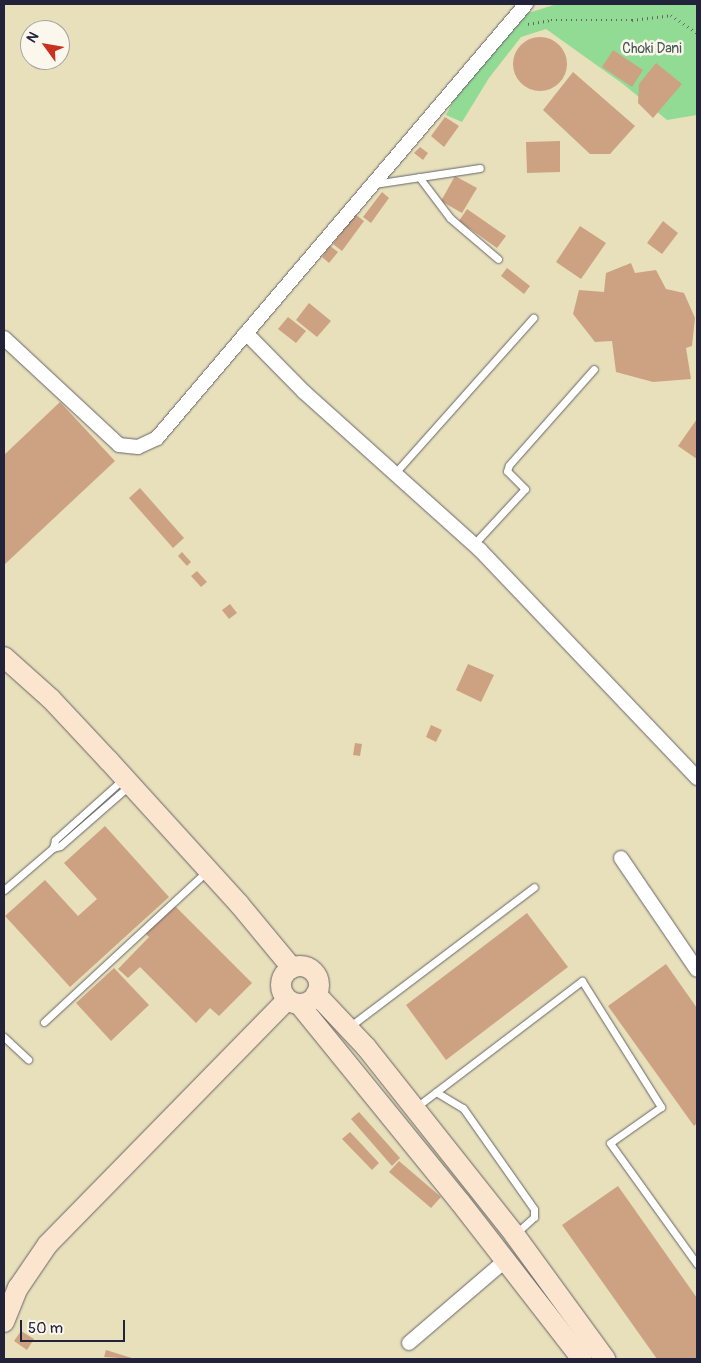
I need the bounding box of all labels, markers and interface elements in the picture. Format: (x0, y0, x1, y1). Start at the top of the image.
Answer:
north arrow (20, 20, 70, 70)
text: N (23, 29, 42, 46)
park label: Choki Dani (622, 41, 682, 57)
scale bar (22, 1310, 128, 1342)
text: 50 m (28, 1319, 63, 1338)

